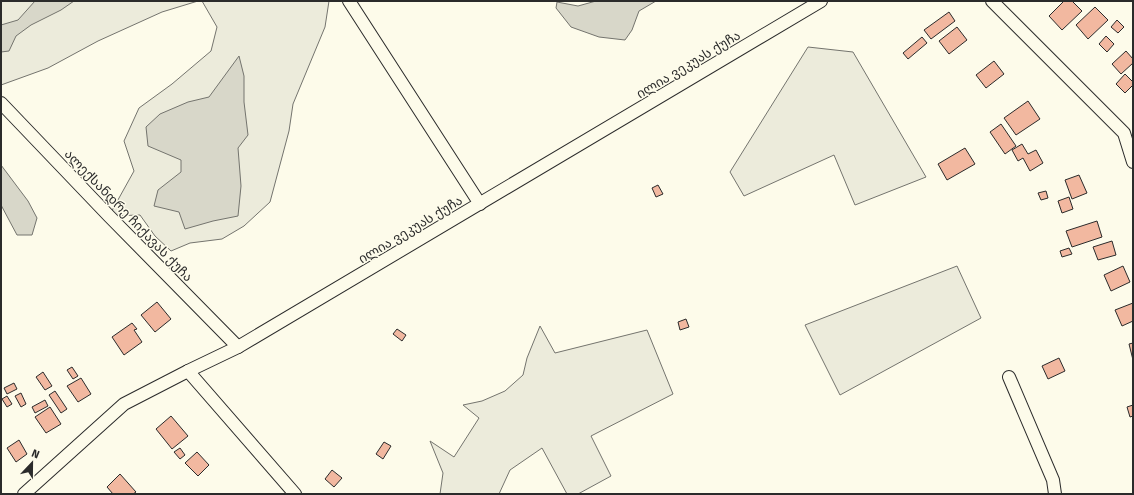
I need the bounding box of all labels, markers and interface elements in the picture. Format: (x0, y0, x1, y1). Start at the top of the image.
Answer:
street label: ილია ვეკუას ქუჩა (633, 27, 744, 102)
street label: ალექსანდრე ჩიქავას ქუჩა (61, 146, 196, 285)
street label: ილია ვეკუას ქუჩა (355, 192, 466, 267)
north arrow (12, 443, 52, 483)
text: N (30, 447, 41, 462)

